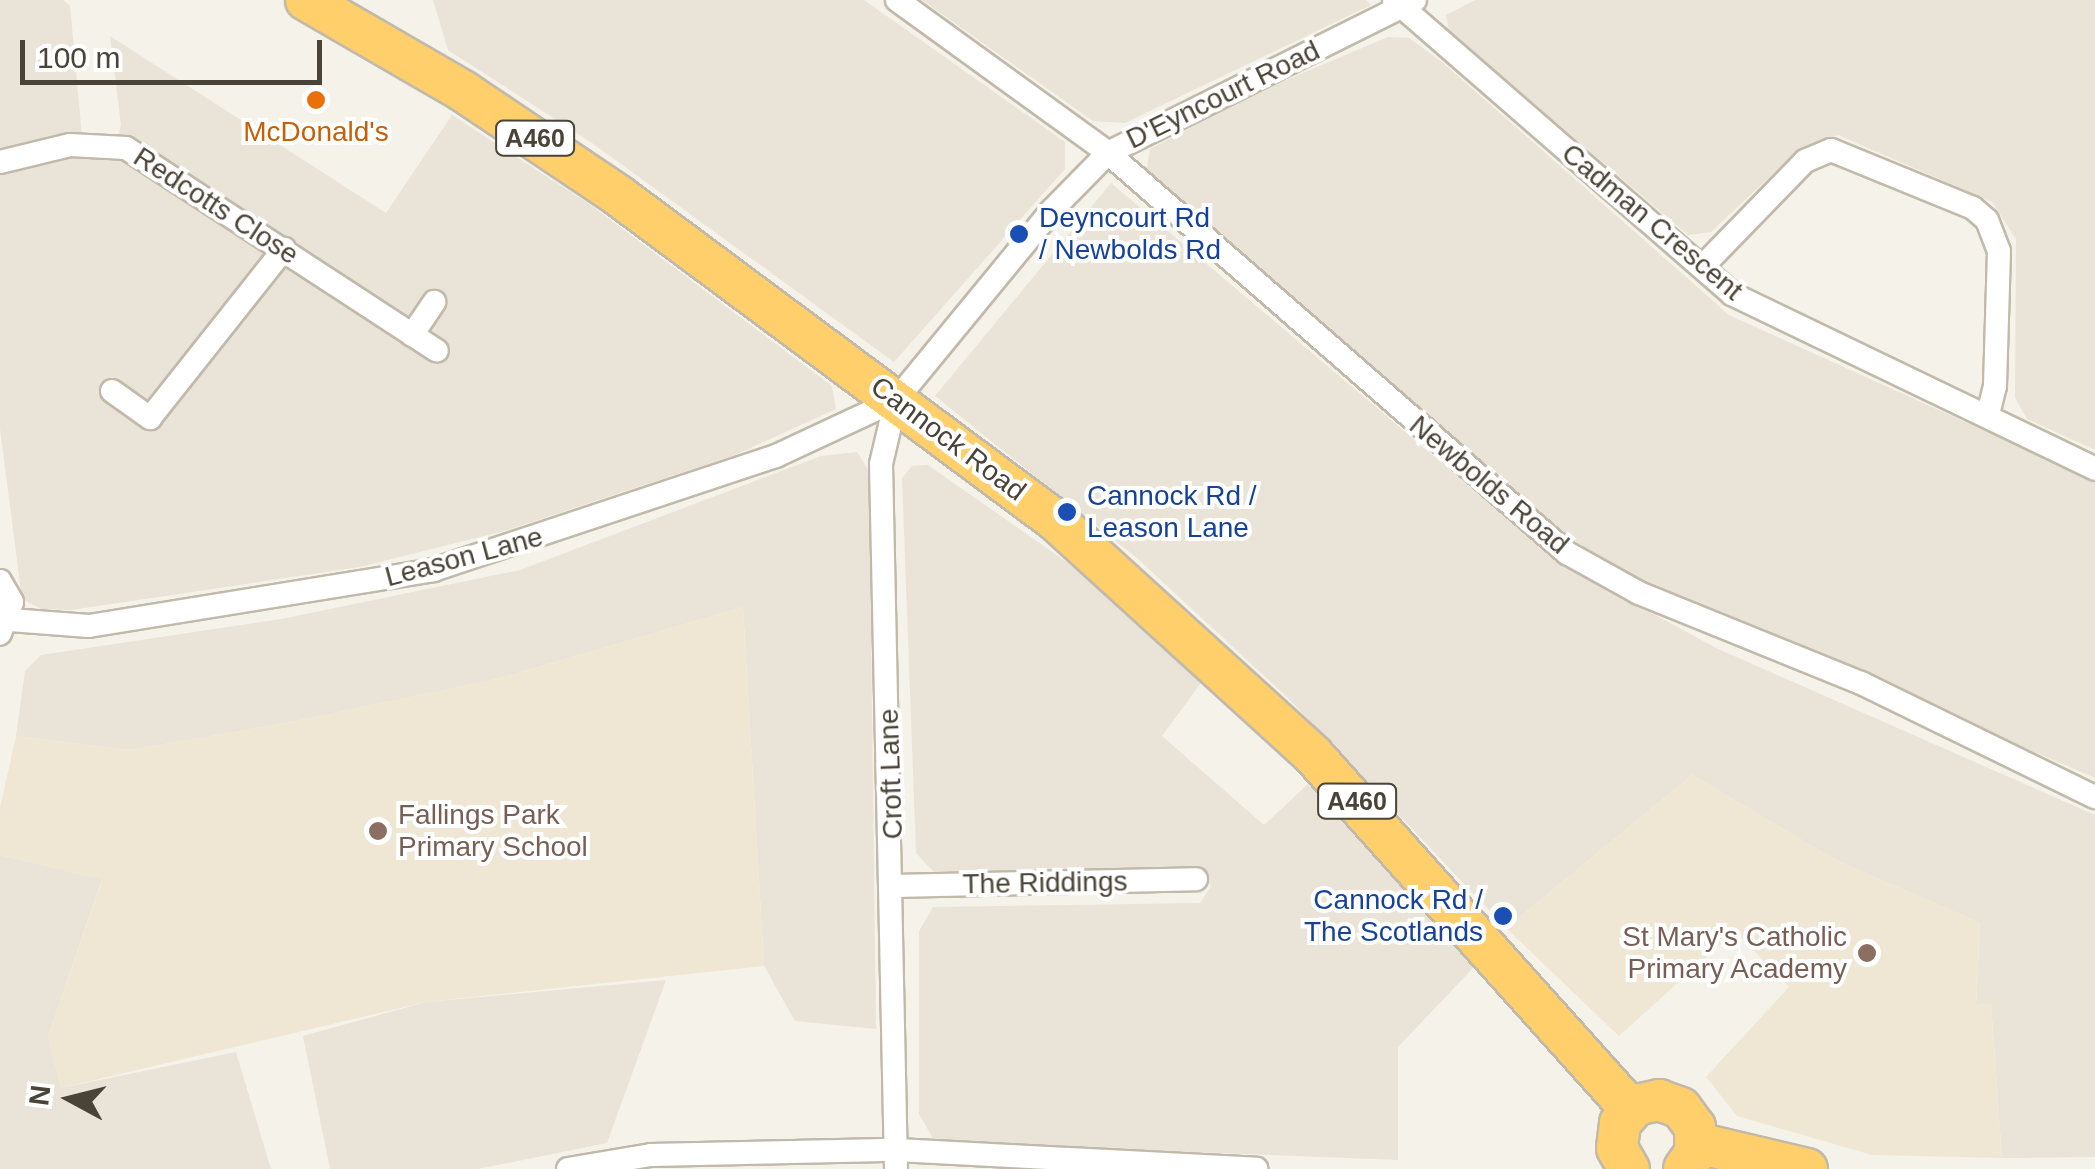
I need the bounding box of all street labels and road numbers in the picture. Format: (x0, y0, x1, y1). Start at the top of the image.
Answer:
street label: D'Eyncourt Road (1121, 34, 1325, 156)
road number: A460 (495, 118, 575, 158)
street label: Cadman Crescent (1555, 137, 1749, 307)
street label: Redcotts Close (127, 140, 305, 272)
street label: Cannock Road (864, 370, 1032, 508)
street label: Newbolds Road (1402, 409, 1576, 561)
street label: Leason Lane (381, 520, 547, 594)
street label: Croft Lane (872, 708, 910, 840)
road number: A460 (1317, 781, 1397, 821)
street label: The Riddings (962, 865, 1128, 901)

